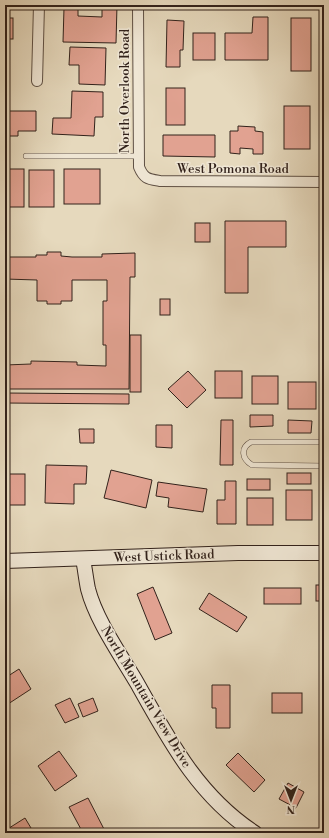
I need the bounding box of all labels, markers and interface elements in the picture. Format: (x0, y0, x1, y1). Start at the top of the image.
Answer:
street label: North Overlook Road (117, 28, 133, 153)
street label: West Pomona Road (176, 161, 289, 177)
street label: West Ustick Road (112, 546, 215, 566)
street label: North Mountain View Drive (97, 623, 195, 771)
north arrow (271, 780, 311, 820)
text: N (286, 802, 295, 816)

